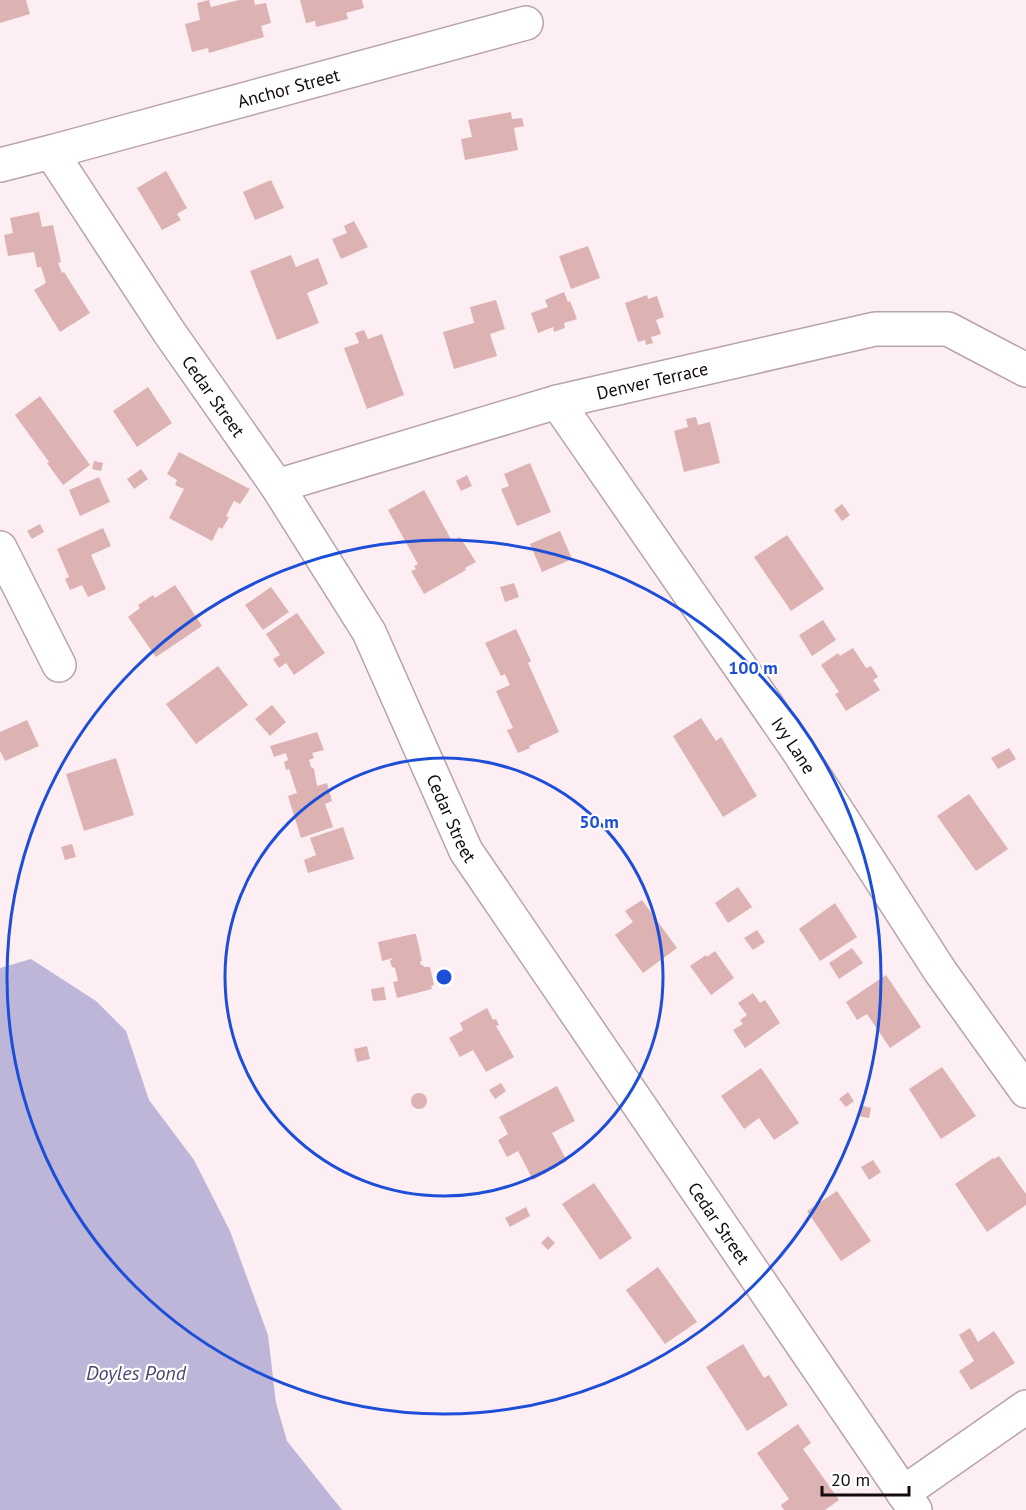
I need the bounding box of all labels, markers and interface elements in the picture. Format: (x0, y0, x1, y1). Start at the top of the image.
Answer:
street label: Anchor Street (235, 63, 342, 112)
street label: Cedar Street (177, 351, 250, 441)
street label: Denver Terrace (594, 356, 710, 404)
text: 100 m (728, 656, 778, 679)
street label: Ivy Lane (767, 712, 821, 778)
street label: Cedar Street (422, 770, 482, 867)
text: 50 m (579, 810, 619, 833)
centre of rings (434, 967, 454, 987)
street label: Cedar Street (683, 1177, 755, 1268)
water label: Doyles Pond (86, 1360, 187, 1386)
scale bar (822, 1459, 909, 1497)
text: 20 m (831, 1468, 870, 1491)

